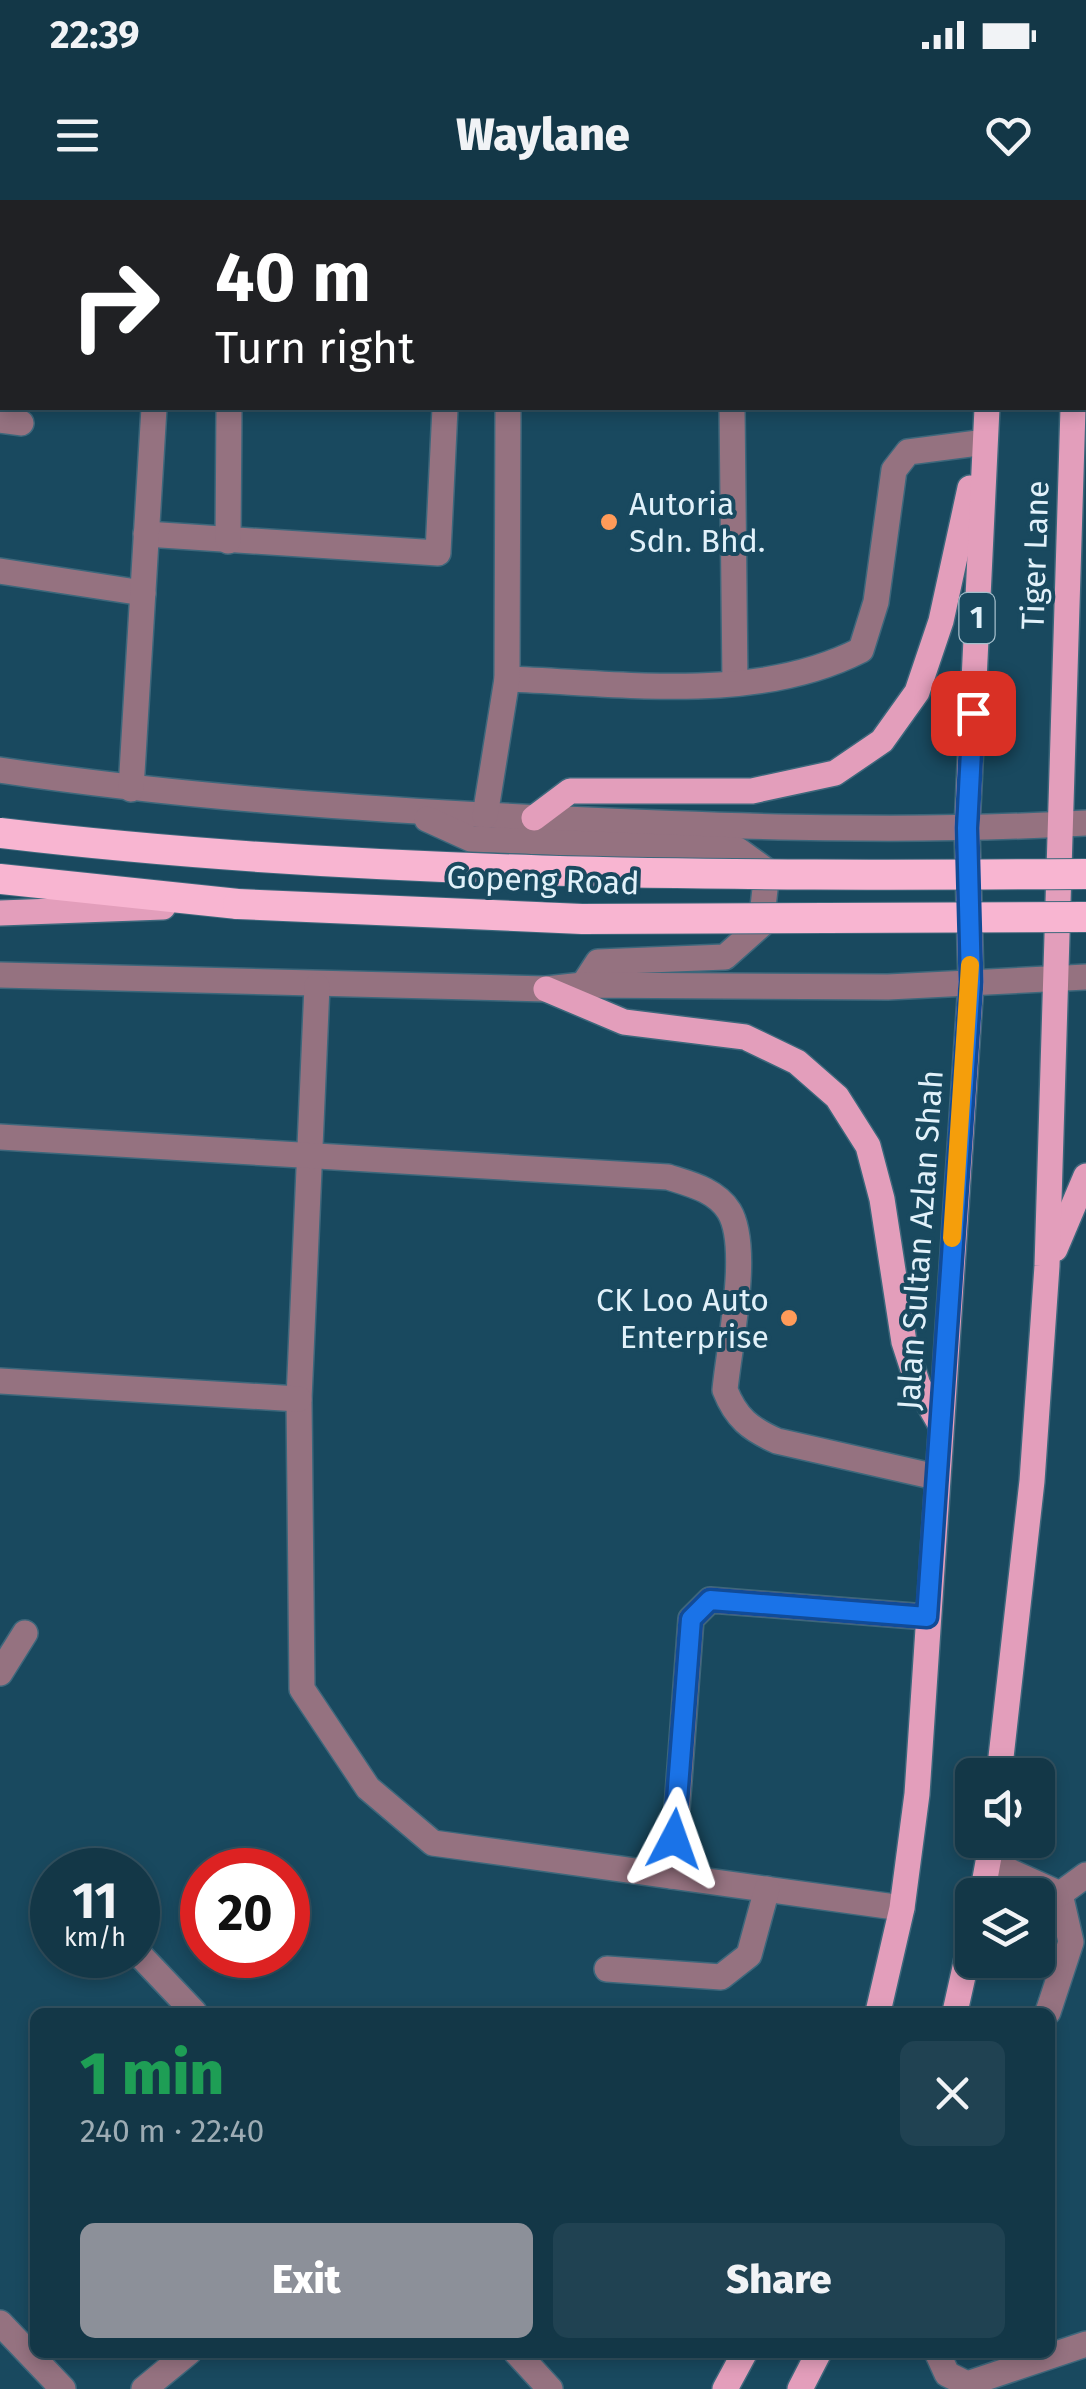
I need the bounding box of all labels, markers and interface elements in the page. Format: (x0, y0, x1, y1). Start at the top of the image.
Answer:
text: 22:39 (50, 12, 140, 58)
icon: menu (50, 108, 105, 163)
text: Waylane (456, 108, 630, 162)
icon: heart (981, 108, 1036, 163)
text: 40 m (215, 236, 371, 320)
icon: right (50, 240, 180, 370)
text: Turn right (215, 321, 414, 375)
street label: Tiger Lane (1013, 480, 1057, 630)
place label: Autoria Sdn. Bhd. (629, 485, 766, 560)
marker: Autoria Sdn. Bhd. (598, 511, 620, 533)
road number: 1 (960, 593, 994, 643)
pin (931, 671, 1016, 756)
icon: arrive (946, 686, 1001, 741)
street label: Gopeng Road (446, 858, 640, 902)
street label: Jalan Sultan Azlan Shah (889, 1069, 951, 1411)
place label: CK Loo Auto Enterprise (596, 1281, 769, 1356)
marker: CK Loo Auto Enterprise (778, 1307, 800, 1329)
map controls (955, 1758, 1055, 1978)
button: sound (955, 1758, 1055, 1858)
position arrow (622, 1787, 726, 1891)
speed limit sign: 20 (180, 1848, 310, 1978)
text: 11 (72, 1871, 118, 1931)
button: layers (955, 1878, 1055, 1978)
text: km/h (64, 1923, 126, 1953)
text: 1 min (80, 2038, 224, 2110)
button: close (900, 2041, 1005, 2146)
text: 240 m · 22:40 (80, 2112, 264, 2150)
button: Exit (80, 2223, 533, 2338)
button: Share (553, 2223, 1005, 2338)

